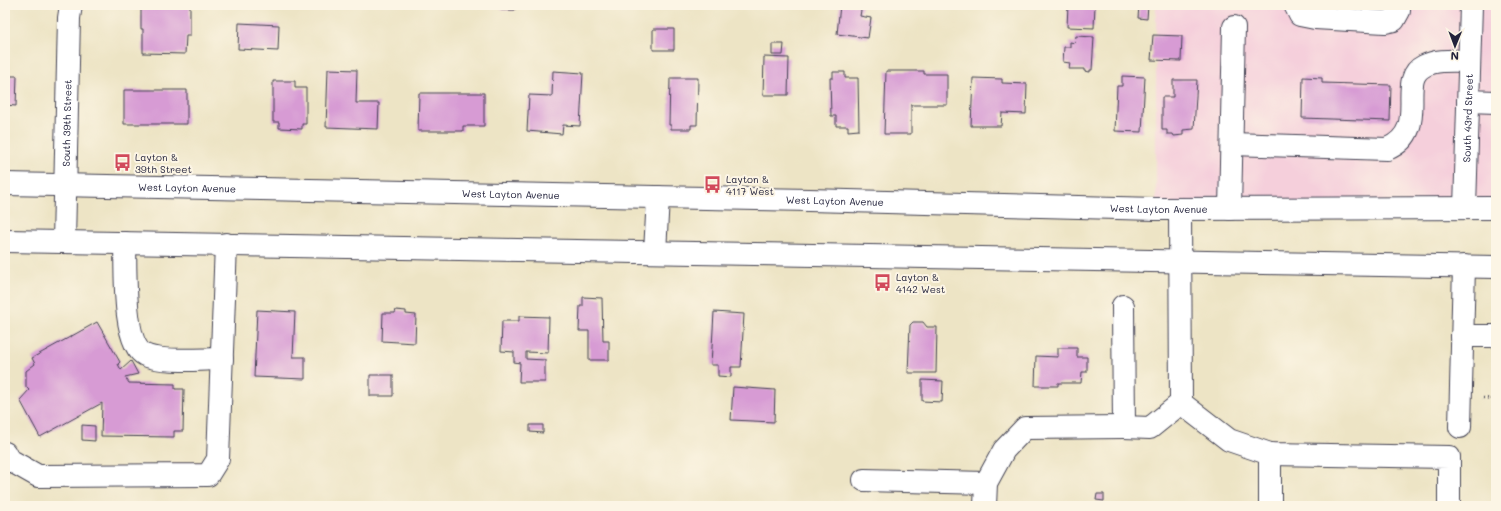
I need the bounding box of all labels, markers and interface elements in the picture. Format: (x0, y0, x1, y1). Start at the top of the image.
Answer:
north arrow (1435, 26, 1475, 66)
text: N (1451, 49, 1459, 64)
street label: South 43rd Street (1459, 74, 1476, 162)
street label: South 39th Street (59, 79, 75, 167)
place label: Layton & 39th Street (135, 150, 192, 176)
bus stop icon: Layton & 39th Street (112, 153, 132, 173)
place label: Layton & 4117 West (726, 172, 774, 198)
bus stop icon: Layton & 4117 West (703, 175, 723, 195)
street label: West Layton Avenue (138, 180, 236, 196)
street label: West Layton Avenue (462, 186, 560, 202)
street label: West Layton Avenue (786, 193, 884, 209)
street label: West Layton Avenue (1110, 201, 1208, 216)
place label: Layton & 4142 West (896, 270, 945, 296)
bus stop icon: Layton & 4142 West (873, 273, 893, 293)

